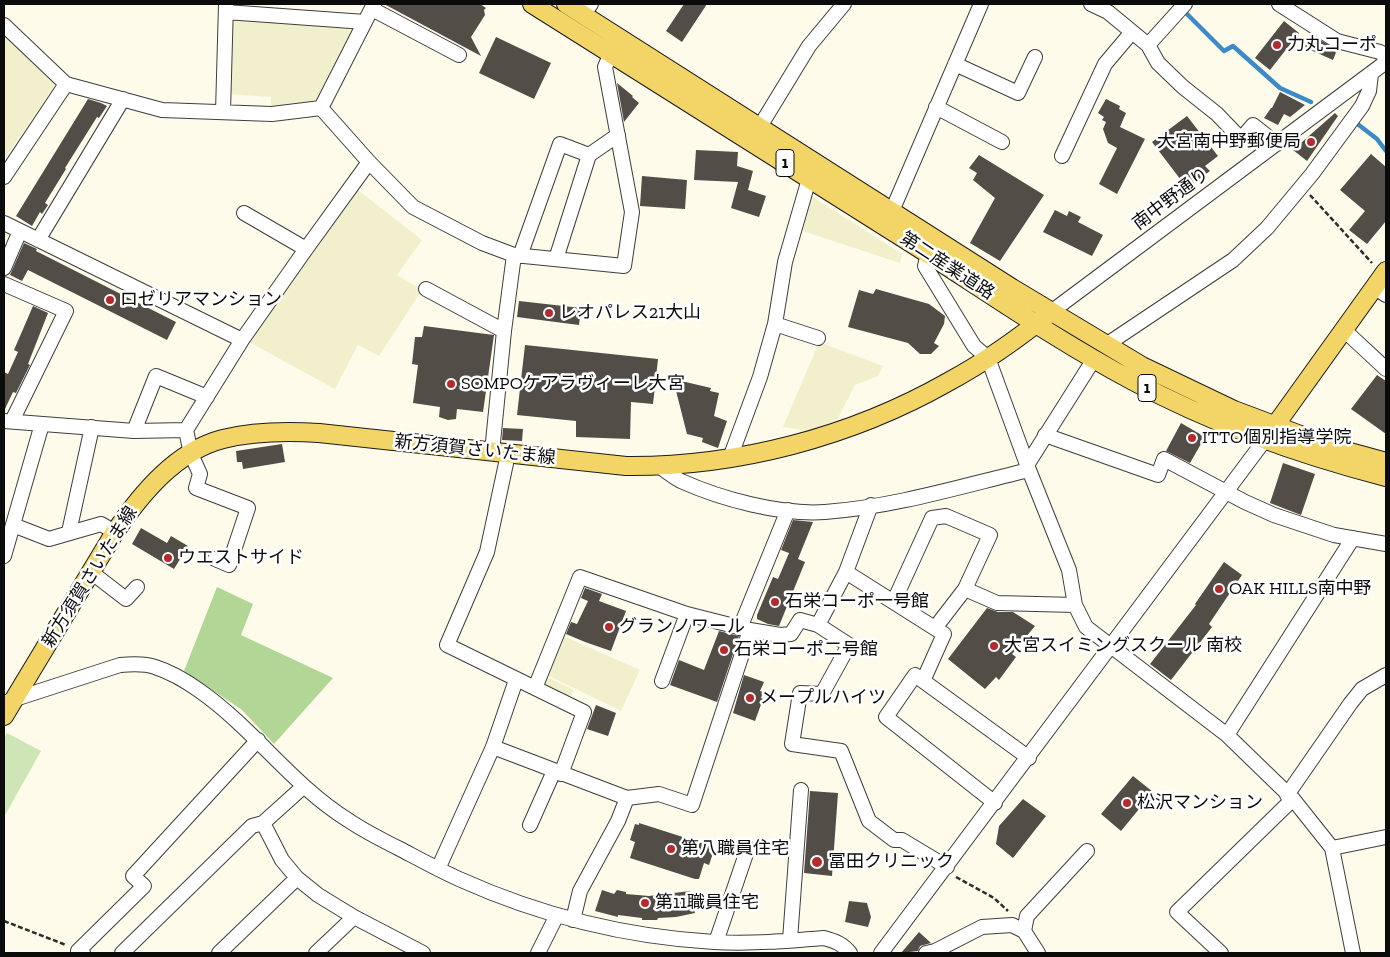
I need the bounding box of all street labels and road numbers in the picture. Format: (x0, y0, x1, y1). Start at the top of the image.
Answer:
road number: 1 (776, 150, 794, 177)
street label: 南中野通り (1129, 163, 1213, 235)
street label: 第二産業道路 (896, 228, 998, 304)
road number: 1 (1138, 374, 1156, 402)
street label: 新方須賀さいたま線 (393, 431, 557, 469)
street label: 新方須賀さいたま線 (38, 503, 142, 651)

